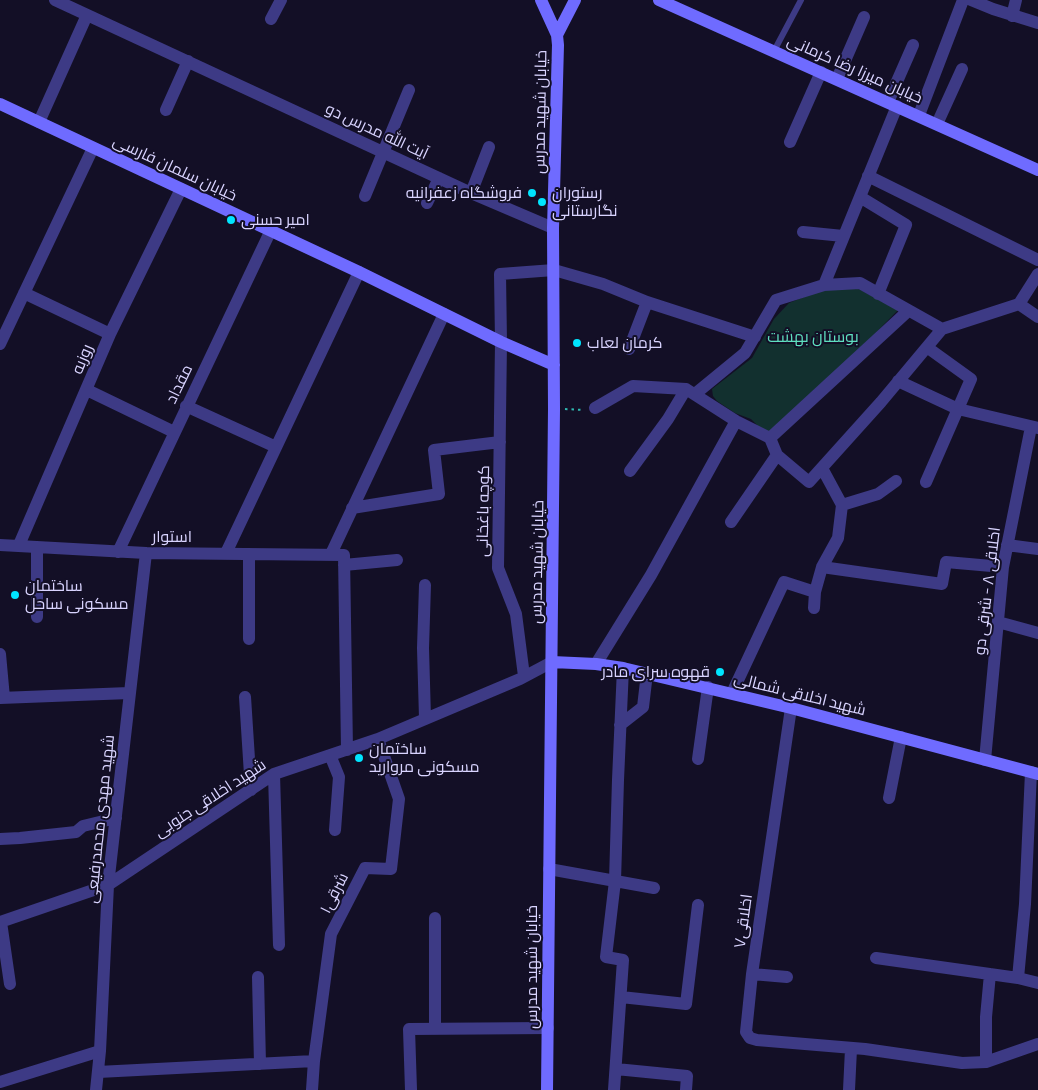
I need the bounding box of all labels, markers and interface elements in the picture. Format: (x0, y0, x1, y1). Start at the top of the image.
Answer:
street label: خیابان میرزا رضا کرمانی (784, 31, 926, 107)
street label: خیابان شهید مدرس (529, 50, 551, 174)
street label: آیت الله مدرس دو (323, 99, 431, 163)
street label: خیابان سلمان فارسی (110, 131, 240, 205)
place label: فروشگاه زعفرانیه (406, 183, 522, 203)
place label: رستوران نگارستانی (552, 183, 618, 221)
marker: فروشگاه زعفرانیه (526, 187, 538, 199)
marker: رستوران نگارستانی (536, 196, 548, 208)
place label: امیر حسنی (241, 210, 310, 230)
marker: امیر حسنی (225, 214, 237, 226)
park label: بوستان بهشت (767, 327, 859, 347)
place label: کرمان لعاب (587, 333, 663, 353)
marker: کرمان لعاب (571, 337, 583, 349)
street label: روزبه (67, 341, 97, 377)
street label: مقداد (161, 361, 197, 407)
street label: کوچه باغخانی (473, 465, 493, 557)
street label: خیابان شهید مدرس (526, 500, 548, 624)
street label: اخلاقی ۸ - شرقی دو (970, 526, 1004, 656)
street label: استوار (152, 527, 192, 547)
place label: ساختمان مسکونی ساحل (25, 576, 128, 614)
marker: ساختمان مسکونی ساحل (9, 589, 21, 601)
place label: قهوه سرای مادر (601, 662, 710, 682)
marker: قهوه سرای مادر (714, 666, 726, 678)
street label: شهید اخلاقی شمالی (732, 668, 868, 720)
street label: شهید مهدی محمدرفیعی (82, 734, 118, 904)
place label: ساختمان مسکونی مروارید (369, 739, 480, 777)
marker: ساختمان مسکونی مروارید (353, 752, 365, 764)
street label: شهید اخلاقی جنوبی (151, 755, 269, 841)
street label: شرقی۱ (316, 869, 352, 917)
street label: اخلاقی۷ (730, 893, 756, 949)
street label: خیابان شهید مدرس (522, 905, 542, 1029)

